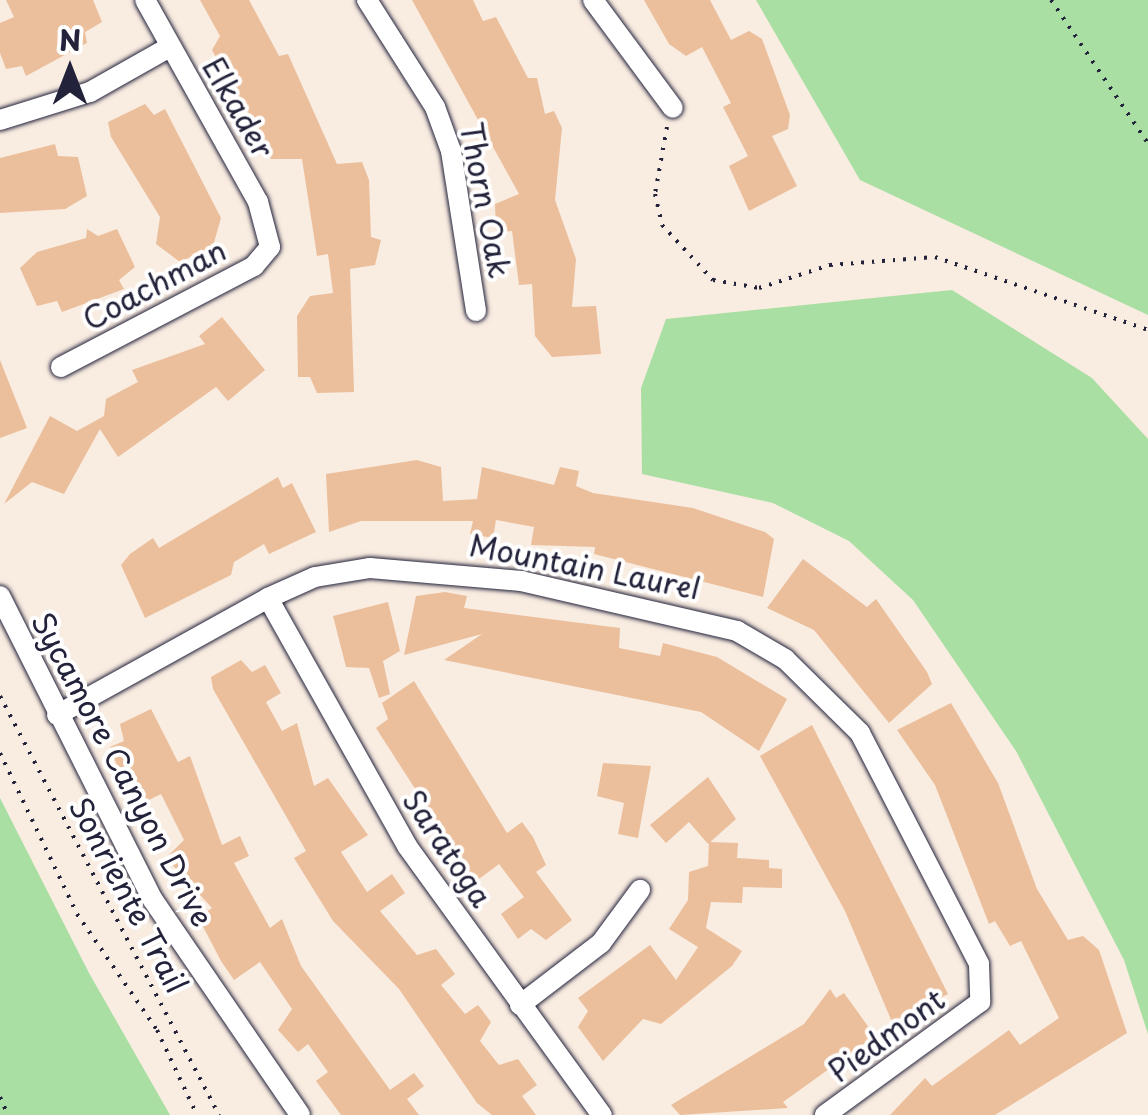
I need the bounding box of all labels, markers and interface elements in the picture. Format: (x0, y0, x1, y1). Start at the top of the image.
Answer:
text: N (59, 18, 81, 61)
north arrow (20, 20, 120, 120)
street label: Elkader (196, 50, 282, 164)
street label: Thorn Oak (453, 119, 519, 281)
street label: Coachman (76, 231, 232, 337)
street label: Mountain Laurel (466, 526, 704, 606)
street label: Sycamore Canyon Drive (25, 605, 221, 933)
street label: Saratoga (396, 783, 500, 913)
street label: Sonriente Trail (62, 791, 196, 999)
street label: Piedmont (821, 981, 951, 1089)

